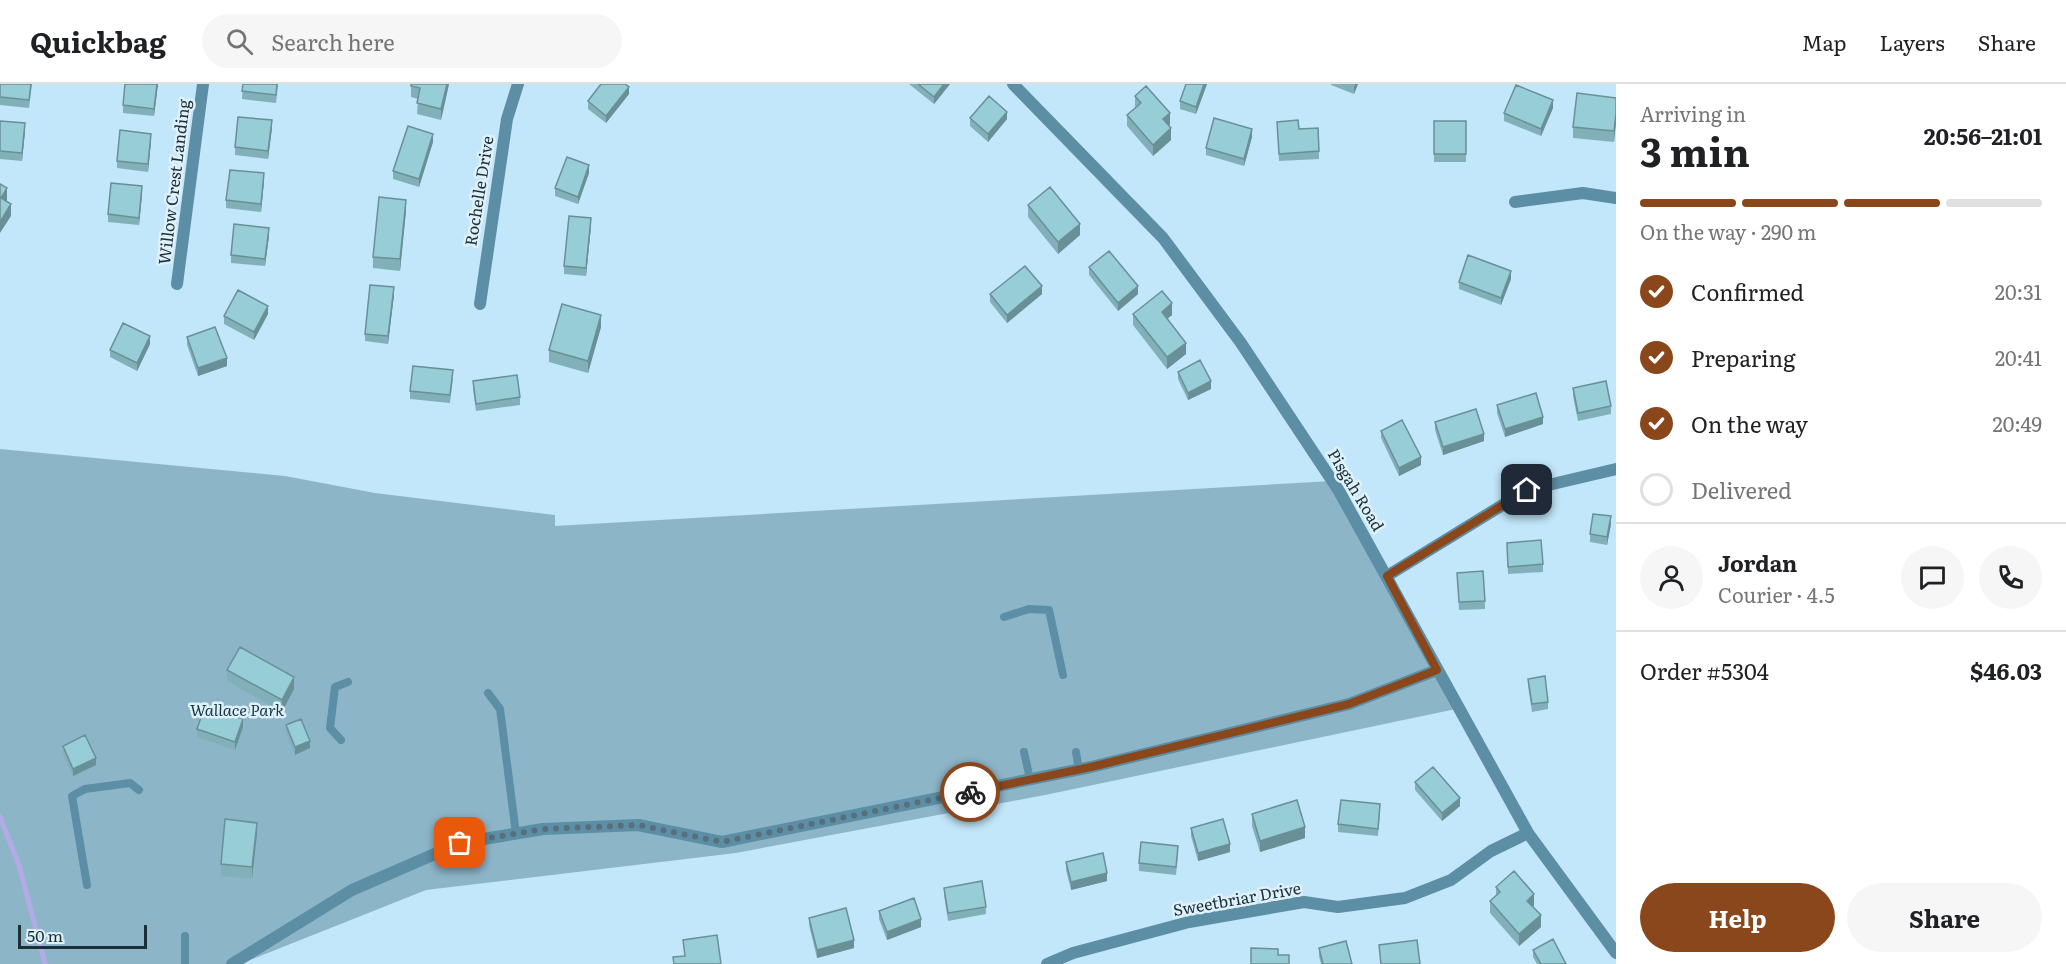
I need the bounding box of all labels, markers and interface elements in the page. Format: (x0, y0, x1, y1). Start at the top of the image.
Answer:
search box (202, 14, 622, 68)
text: Quickbag (30, 20, 166, 62)
icon: search (223, 25, 256, 58)
text: Search here (271, 25, 395, 58)
text: Map (1802, 26, 1847, 57)
text: Layers (1880, 26, 1945, 57)
text: Share (1978, 26, 2036, 57)
street label: Willow Crest Landing (151, 98, 195, 266)
text: Arriving in (1640, 98, 1746, 128)
text: 20:56–21:01 (1924, 119, 2042, 152)
text: 3 min (1640, 121, 1750, 179)
street label: Rochelle Drive (457, 134, 499, 248)
text: On the way · 290 m (1640, 216, 1816, 246)
icon: check (1640, 275, 1673, 308)
text: Confirmed (1691, 275, 1804, 308)
text: 20:31 (1995, 276, 2042, 306)
icon: check (1640, 341, 1673, 374)
text: Preparing (1691, 341, 1795, 374)
text: 20:41 (1995, 342, 2042, 372)
icon: check (1640, 407, 1673, 440)
text: On the way (1691, 407, 1808, 440)
text: 20:49 (1993, 408, 2042, 438)
street label: Pisgah Road (1323, 444, 1391, 535)
pin (1501, 464, 1552, 515)
icon: home (1510, 473, 1543, 506)
text: Delivered (1691, 473, 1792, 506)
button: person (1640, 546, 1703, 609)
text: Jordan (1718, 546, 1797, 579)
button: chat (1901, 546, 1964, 609)
button: phone (1979, 546, 2042, 609)
text: Courier · 4.5 (1718, 579, 1835, 609)
text: Order #5304 (1640, 654, 1769, 687)
text: $46.03 (1970, 654, 2042, 687)
park label: Wallace Park (190, 697, 284, 721)
courier (940, 762, 1000, 822)
icon: bike (954, 776, 987, 809)
pin (434, 817, 485, 868)
icon: bag (443, 826, 476, 859)
street label: Sweetbriar Drive (1171, 875, 1303, 921)
button: Help (1640, 883, 1835, 952)
button: Share (1847, 883, 2042, 952)
scale bar (18, 922, 147, 950)
text: 50 m (27, 923, 63, 947)

